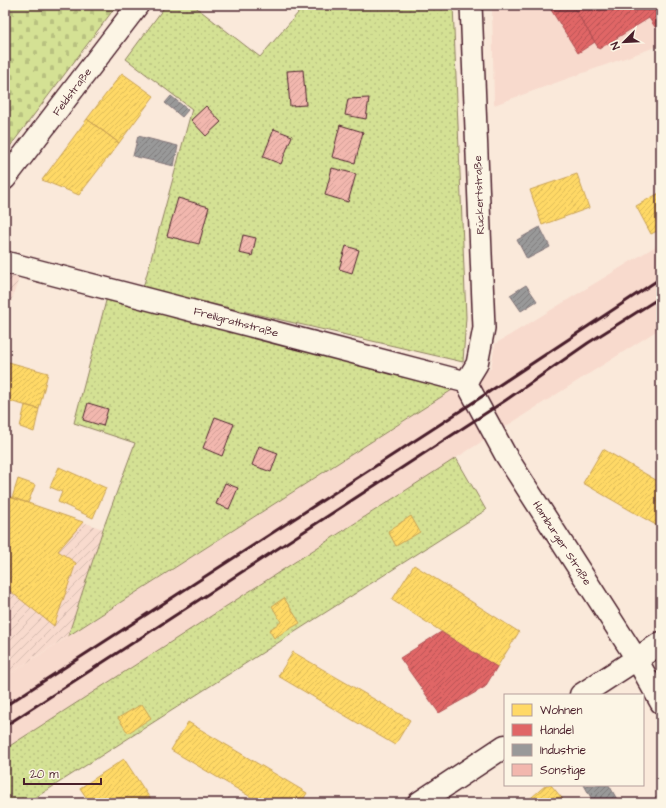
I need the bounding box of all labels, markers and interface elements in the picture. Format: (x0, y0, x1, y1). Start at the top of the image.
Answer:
north arrow (604, 22, 644, 62)
text: N (607, 40, 624, 52)
street label: Feldstraße (49, 65, 95, 119)
street label: Rückertstraße (470, 155, 488, 235)
street label: Freiligrathstraße (192, 303, 280, 342)
street label: Hamburger Straße (528, 498, 595, 589)
legend (504, 694, 644, 786)
text: Wohnen (540, 702, 582, 719)
text: Handel (540, 722, 574, 739)
text: Industrie (540, 742, 586, 759)
scale bar (24, 760, 101, 786)
text: Sonstige (540, 762, 586, 780)
text: 20 m (30, 766, 59, 783)

